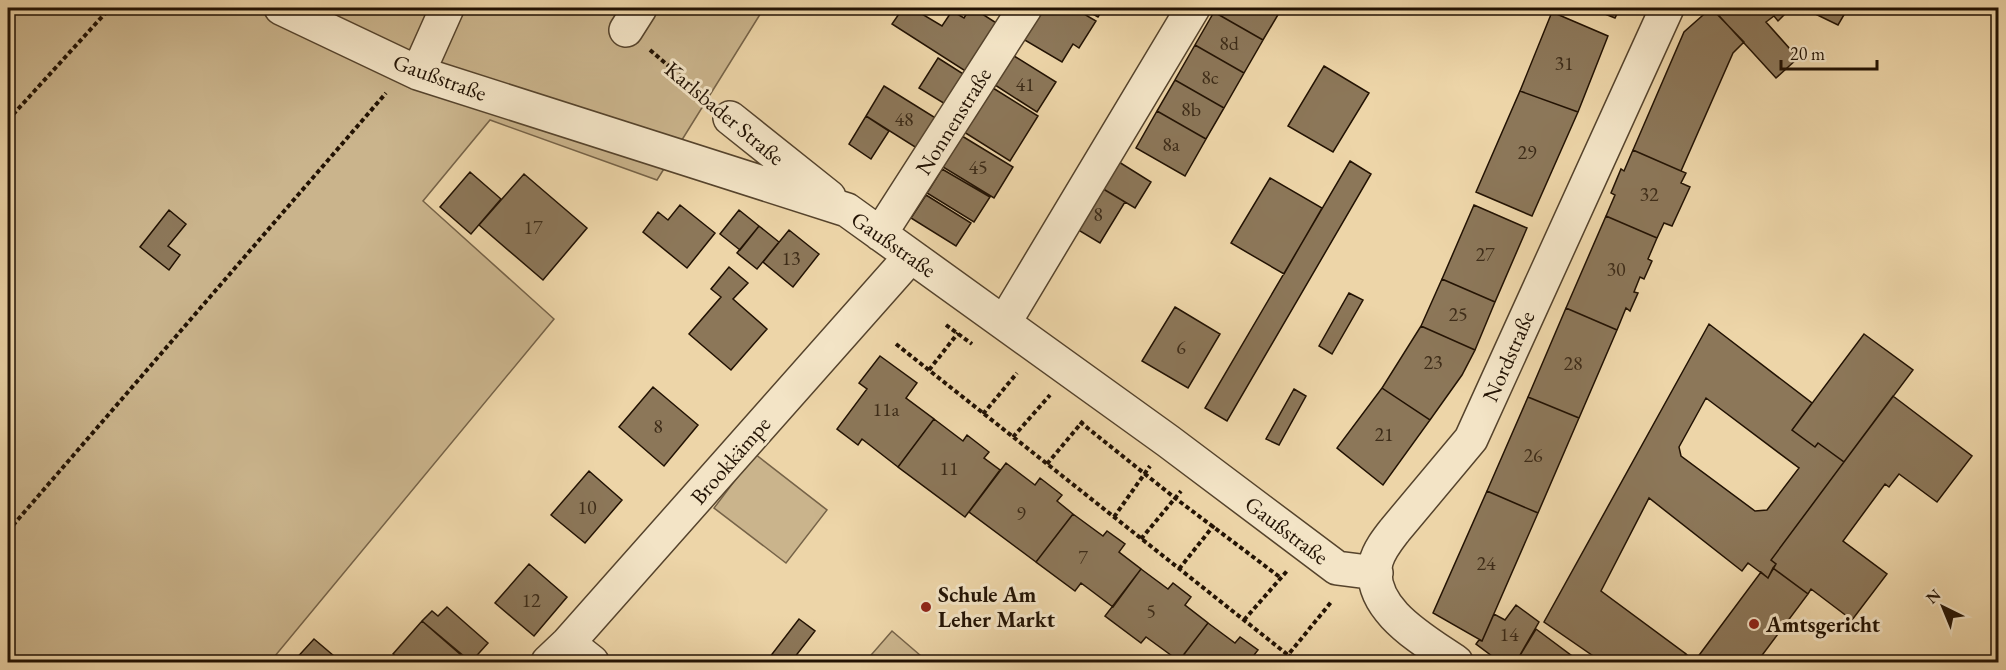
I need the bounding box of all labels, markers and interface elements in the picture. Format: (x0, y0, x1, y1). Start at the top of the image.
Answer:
house number: 8d (1219, 30, 1240, 56)
scale bar (1781, 33, 1877, 71)
text: 20 m (1790, 42, 1825, 65)
street label: Gaußstraße (389, 47, 491, 108)
house number: 31 (1554, 50, 1574, 76)
street label: Karlsbader Straße (659, 55, 791, 172)
street label: Nonnenstraße (909, 62, 998, 180)
house number: 8c (1201, 64, 1219, 90)
house number: 41 (1015, 71, 1035, 97)
house number: 8b (1181, 96, 1201, 122)
house number: 48 (894, 106, 914, 132)
house number: 8a (1162, 131, 1180, 157)
house number: 29 (1517, 139, 1537, 165)
house number: 45 (968, 154, 988, 180)
house number: 32 (1639, 181, 1659, 207)
house number: 8 (1093, 201, 1103, 227)
street label: Gaußstraße (846, 205, 942, 284)
house number: 17 (523, 214, 543, 240)
house number: 27 (1475, 241, 1495, 267)
house number: 13 (781, 245, 801, 271)
house number: 30 (1606, 256, 1626, 282)
house number: 25 (1448, 301, 1468, 327)
street label: Nordstraße (1476, 306, 1542, 406)
house number: 6 (1176, 334, 1186, 360)
house number: 23 (1423, 349, 1443, 375)
house number: 28 (1563, 350, 1583, 376)
house number: 11a (872, 396, 900, 422)
street label: Brookkämpe (684, 410, 777, 511)
house number: 8 (653, 413, 663, 439)
house number: 21 (1374, 421, 1394, 447)
house number: 26 (1523, 442, 1543, 468)
house number: 11 (939, 455, 959, 481)
street label: Gaußstraße (1239, 490, 1335, 572)
house number: 10 (577, 494, 597, 520)
house number: 9 (1016, 500, 1026, 526)
house number: 7 (1078, 544, 1088, 570)
house number: 24 (1476, 550, 1496, 576)
north arrow (1913, 577, 1973, 637)
place label: Schule Am Leher Markt (938, 580, 1056, 634)
text: N (1921, 584, 1945, 608)
house number: 12 (521, 587, 541, 613)
house number: 5 (1146, 598, 1156, 624)
marker: Schule Am Leher Markt (919, 600, 933, 614)
place label: Amtsgericht (1765, 610, 1881, 639)
marker: Amtsgericht (1747, 617, 1761, 631)
house number: 14 (1499, 621, 1519, 647)

